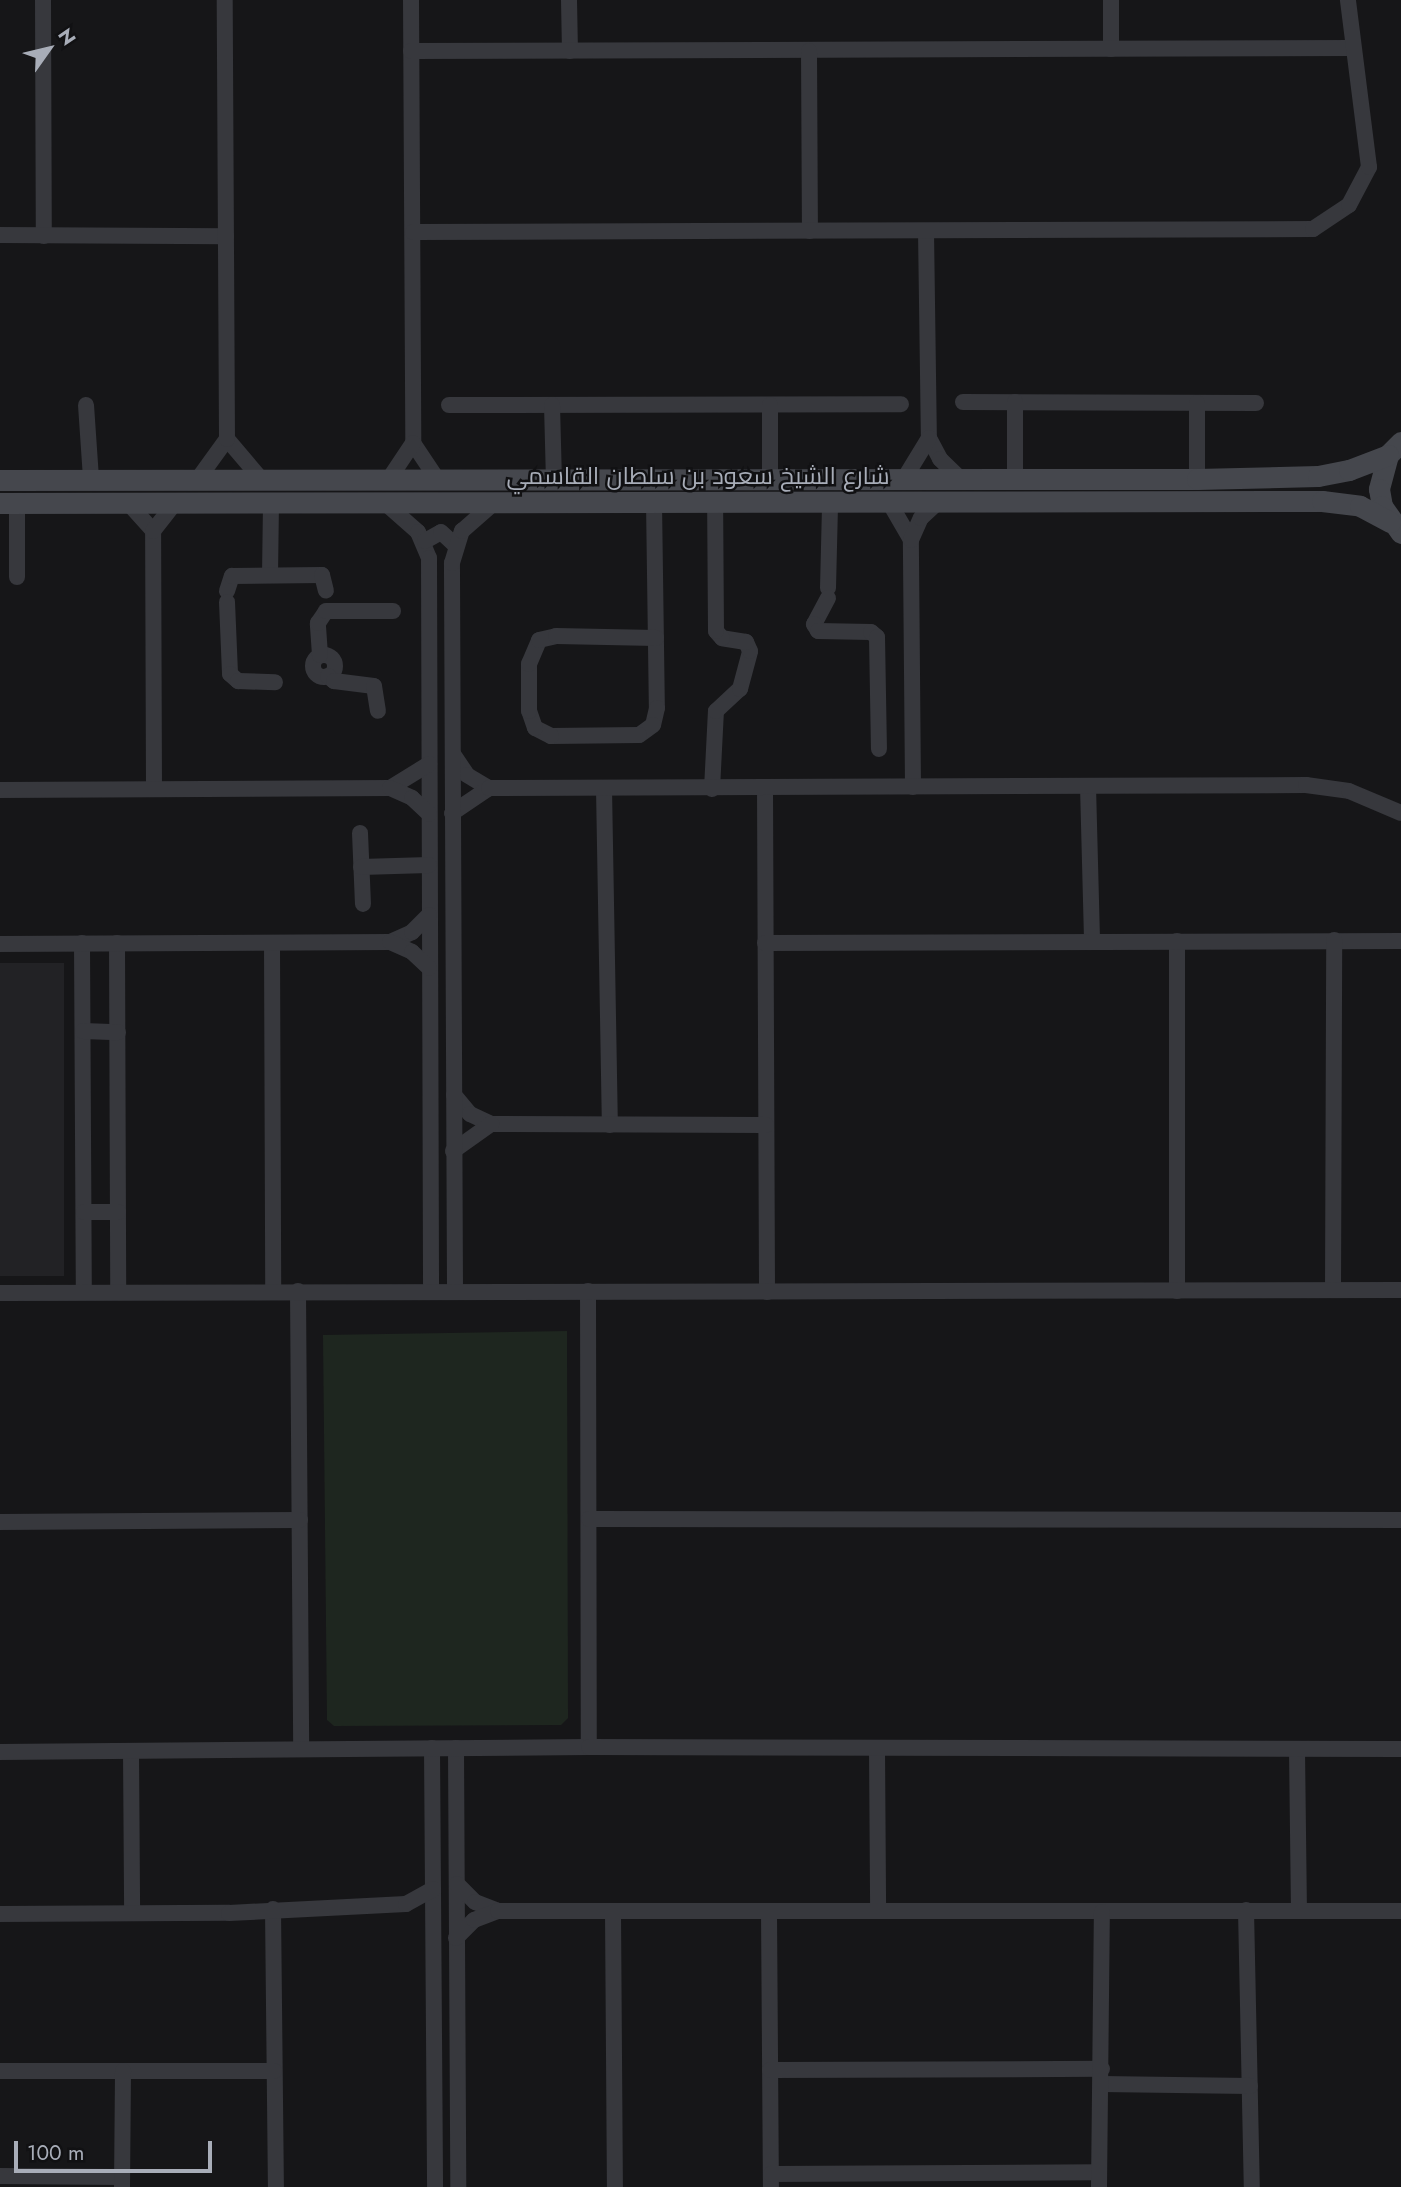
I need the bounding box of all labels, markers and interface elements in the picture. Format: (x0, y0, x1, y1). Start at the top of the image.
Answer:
north arrow (14, 14, 84, 84)
text: N (51, 23, 82, 51)
street label: شارع الشيخ سعود بن سلطان القاسمي (506, 462, 890, 490)
scale bar (18, 2128, 215, 2172)
text: 100 m (27, 2138, 84, 2168)

